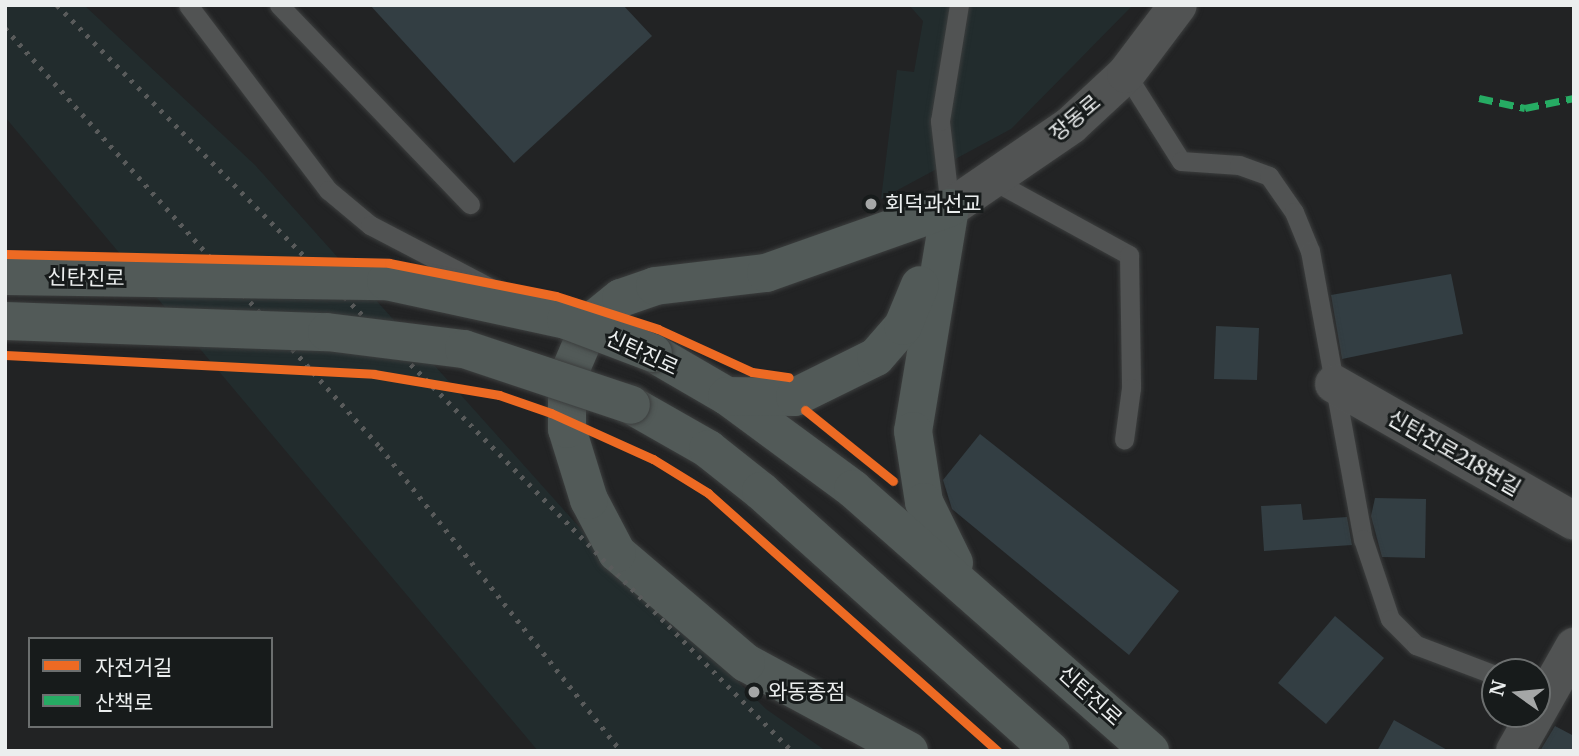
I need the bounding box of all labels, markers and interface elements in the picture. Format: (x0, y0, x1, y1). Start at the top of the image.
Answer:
street label: 장동로 (1045, 90, 1105, 146)
place label: 회덕과선교 (885, 191, 982, 217)
marker: 회덕과선교 (863, 196, 879, 212)
street label: 신탄진로 (47, 265, 125, 291)
street label: 신탄진로 (602, 325, 682, 381)
street label: 신탄진로218번길 (1383, 405, 1525, 501)
legend (28, 637, 273, 728)
text: 자전거길 (95, 654, 172, 681)
north arrow (1481, 658, 1551, 728)
street label: 신탄진로 (1053, 661, 1127, 731)
text: N (1484, 678, 1511, 698)
place label: 와동종점 (768, 679, 845, 705)
marker: 와동종점 (746, 684, 762, 700)
text: 산책로 (95, 689, 153, 716)

